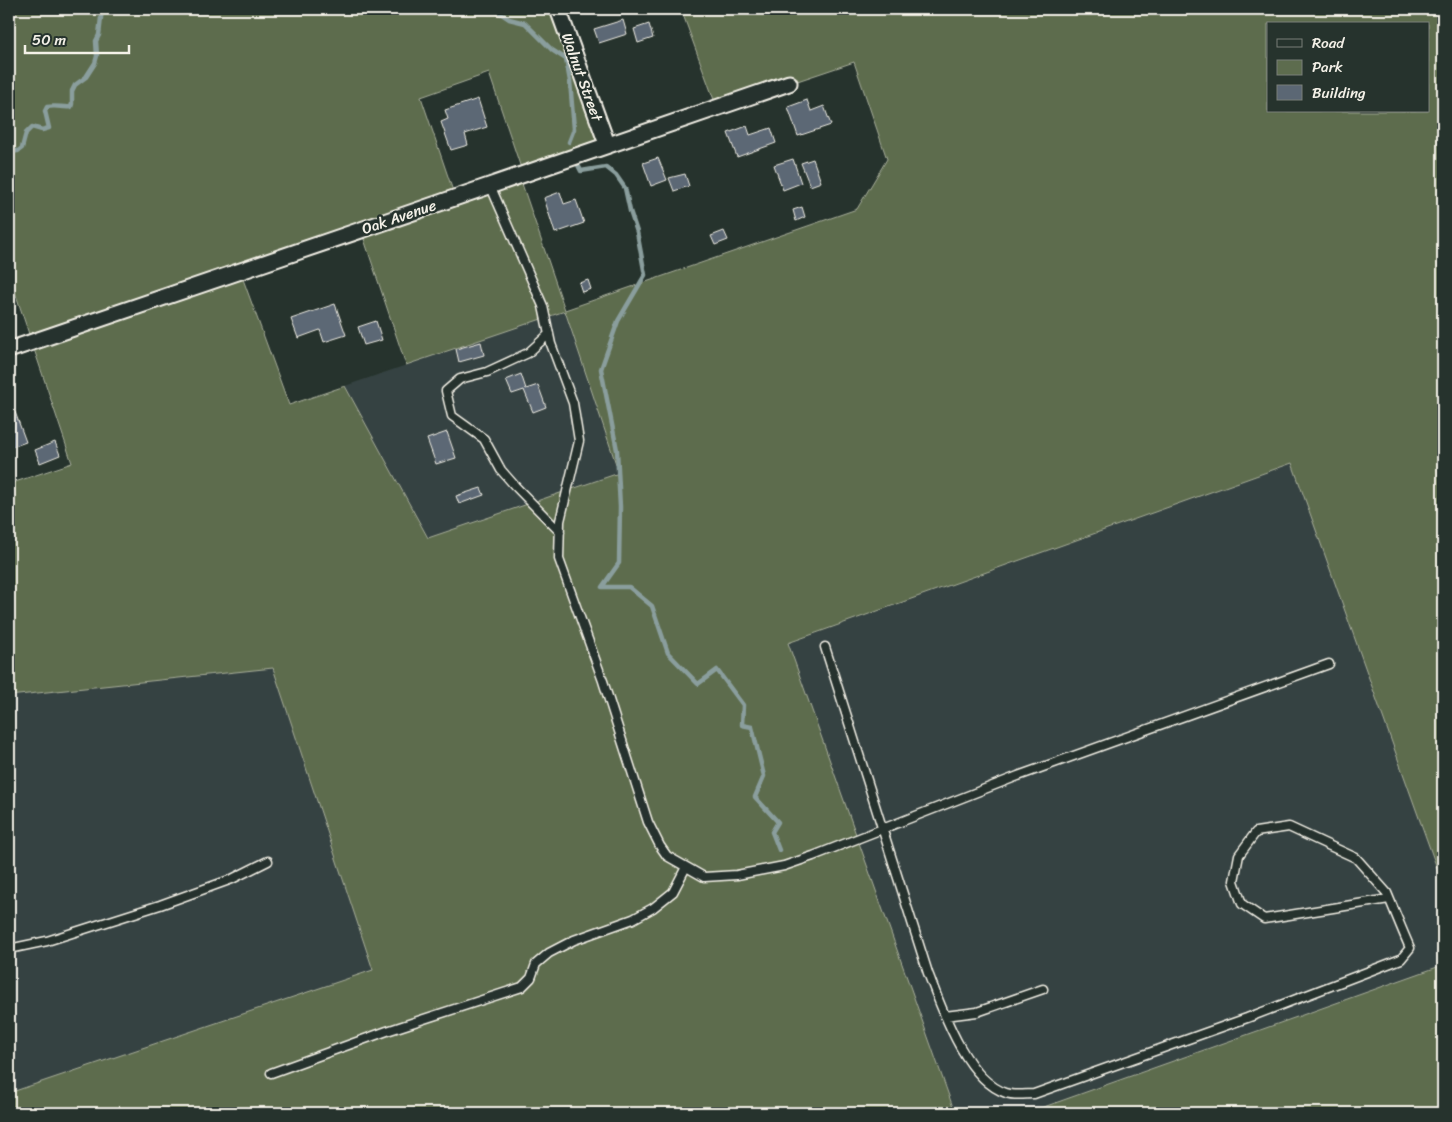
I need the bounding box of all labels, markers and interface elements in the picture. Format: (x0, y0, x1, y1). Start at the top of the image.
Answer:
scale bar (25, 22, 129, 54)
legend (1267, 22, 1430, 112)
text: 50 m (32, 27, 67, 53)
street label: Walnut Street (554, 29, 610, 126)
text: Road (1312, 30, 1345, 56)
text: Park (1312, 54, 1343, 80)
text: Building (1312, 80, 1366, 106)
street label: Oak Avenue (358, 192, 440, 242)

